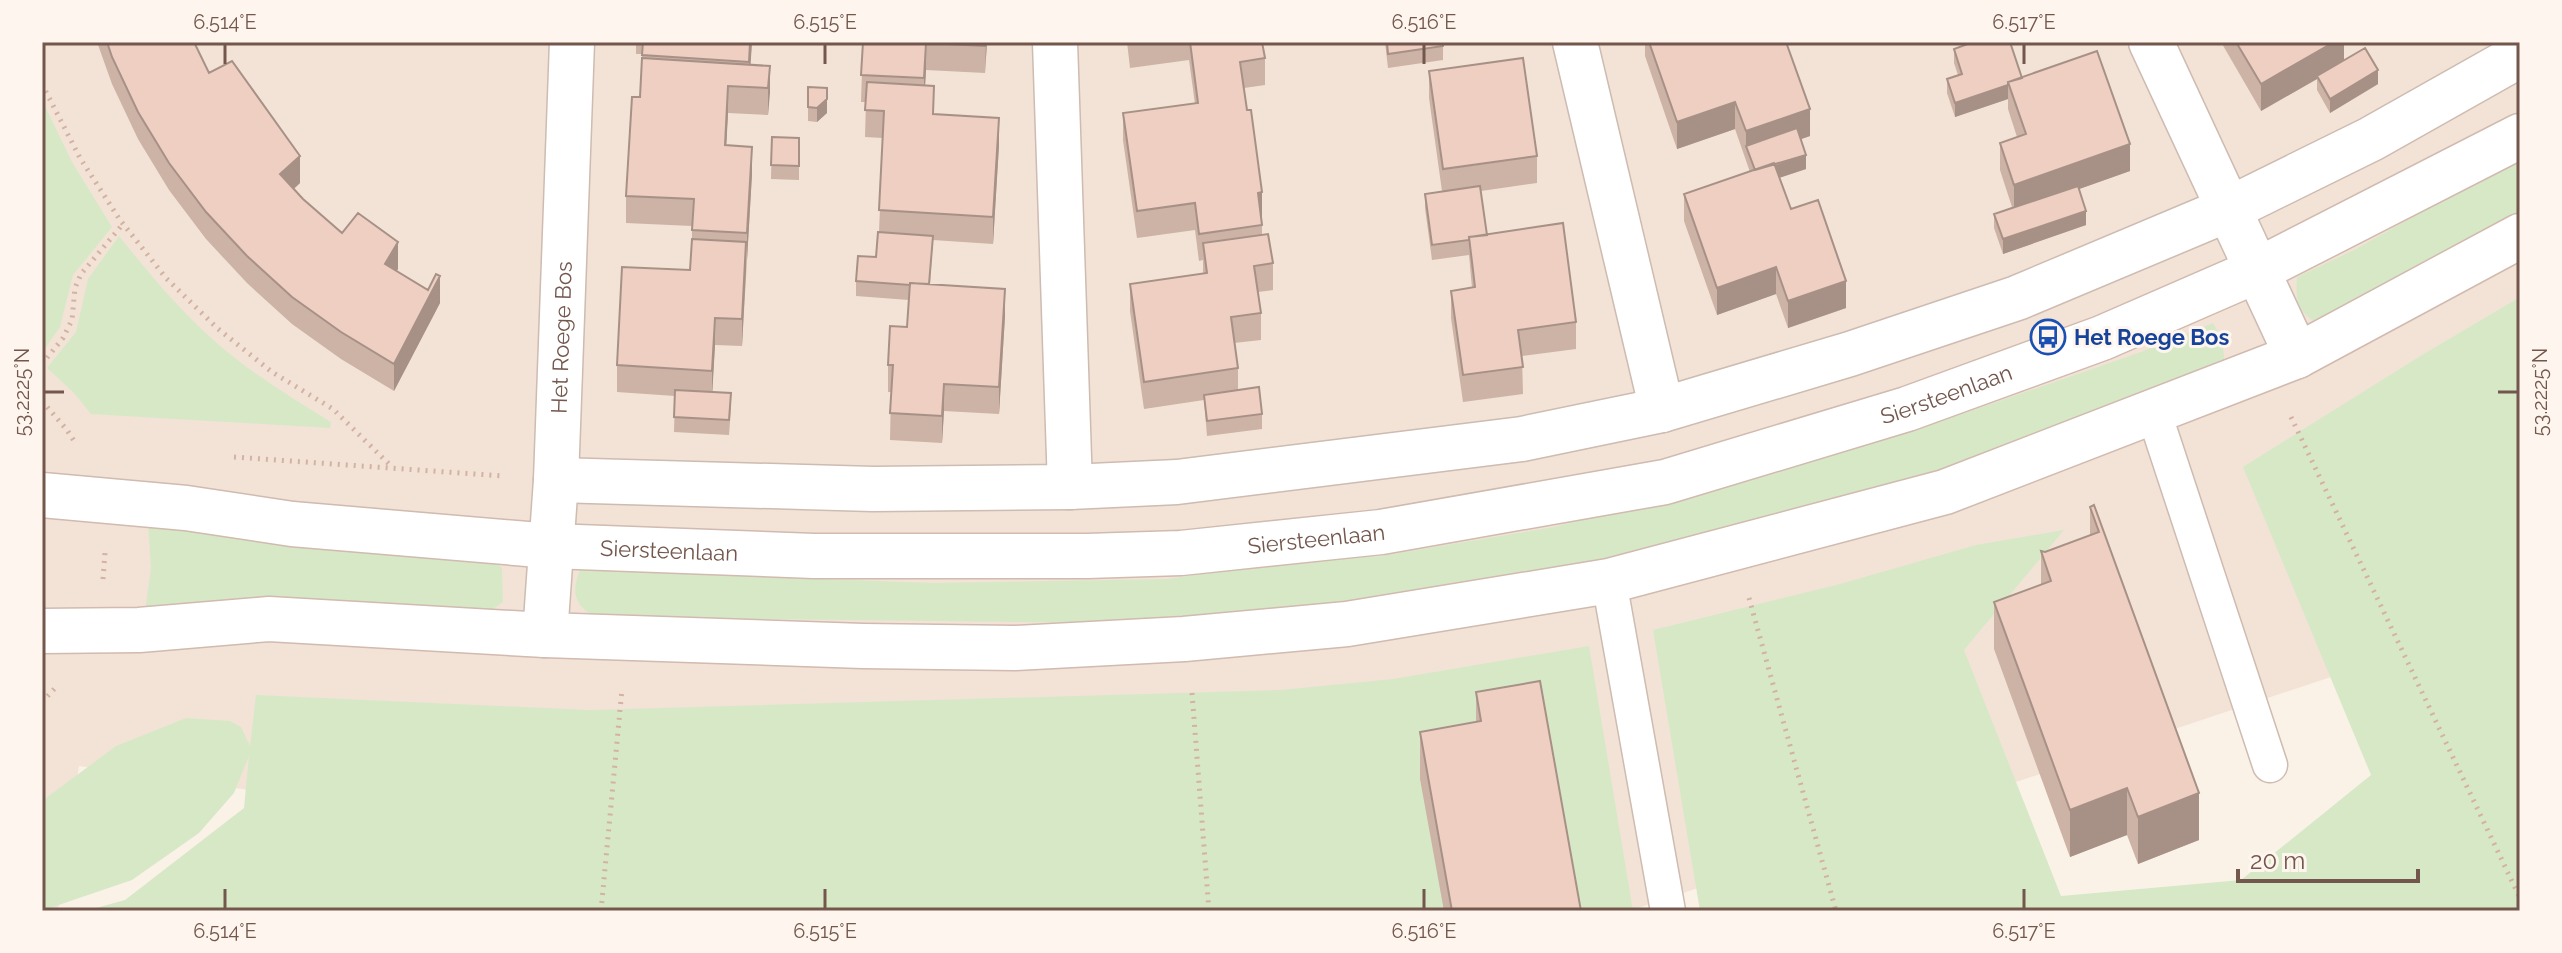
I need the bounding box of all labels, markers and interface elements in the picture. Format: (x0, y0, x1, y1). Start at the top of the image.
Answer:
text: 6.514°E (193, 10, 257, 34)
text: 6.515°E (793, 10, 857, 34)
text: 6.516°E (1392, 10, 1456, 34)
text: 6.517°E (1992, 10, 2056, 34)
street label: Het Roege Bos (545, 261, 577, 414)
bus stop icon: Het Roege Bos (2029, 318, 2067, 356)
place label: Het Roege Bos (2074, 324, 2229, 350)
text: 53.2225°N (10, 348, 34, 436)
text: 53.2225°N (2528, 348, 2552, 436)
street label: Siersteenlaan (1877, 359, 2016, 429)
street label: Siersteenlaan (1246, 519, 1386, 559)
street label: Siersteenlaan (600, 535, 739, 566)
scale bar (2238, 833, 2418, 883)
text: 20 m (2250, 846, 2305, 875)
text: 6.514°E (193, 919, 257, 943)
text: 6.515°E (793, 919, 857, 943)
text: 6.516°E (1392, 919, 1456, 943)
text: 6.517°E (1992, 919, 2056, 943)

